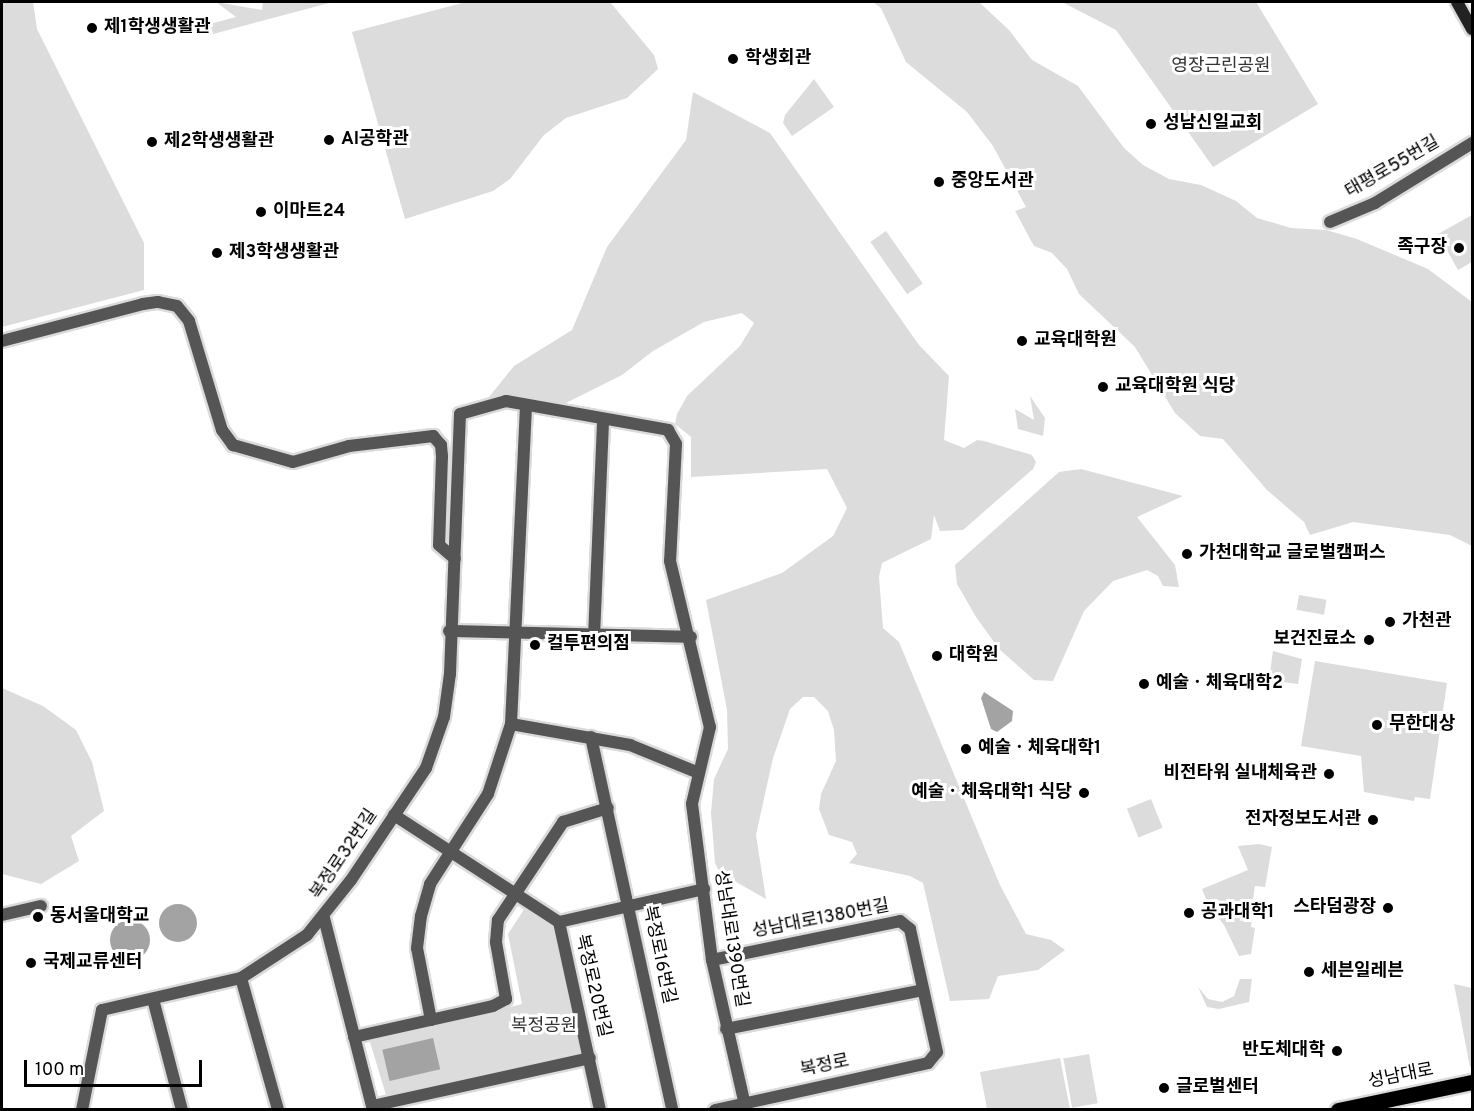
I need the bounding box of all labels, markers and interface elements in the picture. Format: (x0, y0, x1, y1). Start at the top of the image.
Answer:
place label: 제1학생생활관 (104, 17, 211, 39)
marker: 제1학생생활관 (85, 21, 99, 35)
place label: 학생회관 (745, 48, 811, 70)
marker: 학생회관 (726, 52, 740, 66)
park label: 영장근린공원 (1171, 56, 1271, 78)
place label: 성남신일교회 (1163, 113, 1262, 135)
marker: 성남신일교회 (1144, 117, 1158, 131)
place label: AI공학관 (341, 129, 409, 151)
place label: 제2학생생활관 (164, 131, 274, 153)
street label: 태평로55번길 (1342, 132, 1444, 204)
marker: AI공학관 (322, 133, 336, 147)
marker: 제2학생생활관 (145, 135, 159, 149)
place label: 중앙도서관 (951, 171, 1034, 193)
marker: 중앙도서관 (932, 175, 946, 189)
place label: 이마트24 (273, 201, 345, 223)
marker: 이마트24 (254, 205, 268, 219)
place label: 족구장 (1397, 237, 1447, 259)
marker: 족구장 (1452, 241, 1466, 255)
place label: 제3학생생활관 (229, 242, 339, 264)
marker: 제3학생생활관 (210, 246, 224, 260)
place label: 교육대학원 (1034, 330, 1117, 352)
marker: 교육대학원 (1015, 334, 1029, 348)
place label: 교육대학원 식당 (1115, 376, 1235, 398)
marker: 교육대학원 식당 (1096, 380, 1110, 394)
place label: 가천대학교 글로벌캠퍼스 (1199, 543, 1386, 565)
marker: 가천대학교 글로벌캠퍼스 (1180, 547, 1194, 561)
place label: 가천관 (1402, 611, 1452, 633)
marker: 가천관 (1383, 615, 1397, 629)
place label: 보건진료소 (1273, 629, 1356, 651)
marker: 보건진료소 (1360, 631, 1378, 649)
place label: 컬투편의점 (547, 634, 630, 656)
marker: 컬투편의점 (528, 638, 542, 652)
place label: 대학원 (949, 645, 999, 667)
marker: 대학원 (930, 649, 944, 663)
place label: 예술ㆍ체육대학2 (1156, 673, 1283, 695)
marker: 예술ㆍ체육대학2 (1137, 677, 1151, 691)
place label: 무한대상 (1389, 714, 1455, 736)
marker: 무한대상 (1370, 718, 1384, 732)
place label: 예술ㆍ체육대학1 (978, 738, 1101, 760)
marker: 예술ㆍ체육대학1 (959, 742, 973, 756)
place label: 비전타워 실내체육관 (1163, 763, 1317, 785)
marker: 비전타워 실내체육관 (1322, 767, 1336, 781)
place label: 예술ㆍ체육대학1 식당 (911, 782, 1072, 804)
marker: 예술ㆍ체육대학1 식당 (1077, 786, 1091, 800)
street label: 복정로32번길 (307, 806, 383, 904)
place label: 전자정보도서관 (1245, 809, 1361, 831)
marker: 전자정보도서관 (1366, 813, 1380, 827)
street label: 성남대로1390번길 (708, 869, 752, 1009)
street label: 성남대로1380번길 (751, 896, 891, 944)
place label: 스타덤광장 (1293, 897, 1376, 919)
marker: 스타덤광장 (1381, 901, 1395, 915)
place label: 공과대학1 (1201, 902, 1274, 924)
street label: 복정로16번길 (637, 904, 679, 1006)
place label: 동서울대학교 (50, 906, 149, 928)
marker: 공과대학1 (1182, 906, 1196, 920)
marker: 동서울대학교 (31, 910, 45, 924)
street label: 복정로20번길 (570, 932, 614, 1040)
place label: 국제교류센터 (43, 952, 142, 974)
marker: 국제교류센터 (24, 956, 38, 970)
place label: 세븐일레븐 (1321, 961, 1404, 983)
marker: 세븐일레븐 (1302, 965, 1316, 979)
park label: 복정공원 (511, 1016, 577, 1038)
place label: 반도체대학 (1242, 1040, 1325, 1062)
marker: 반도체대학 (1330, 1044, 1344, 1058)
scale bar (27, 1048, 206, 1086)
street label: 복정로 (798, 1051, 852, 1083)
text: 100 m (35, 1059, 84, 1082)
street label: 성남대로 (1366, 1060, 1436, 1094)
place label: 글로벌센터 (1176, 1077, 1259, 1099)
marker: 글로벌센터 (1157, 1081, 1171, 1095)

